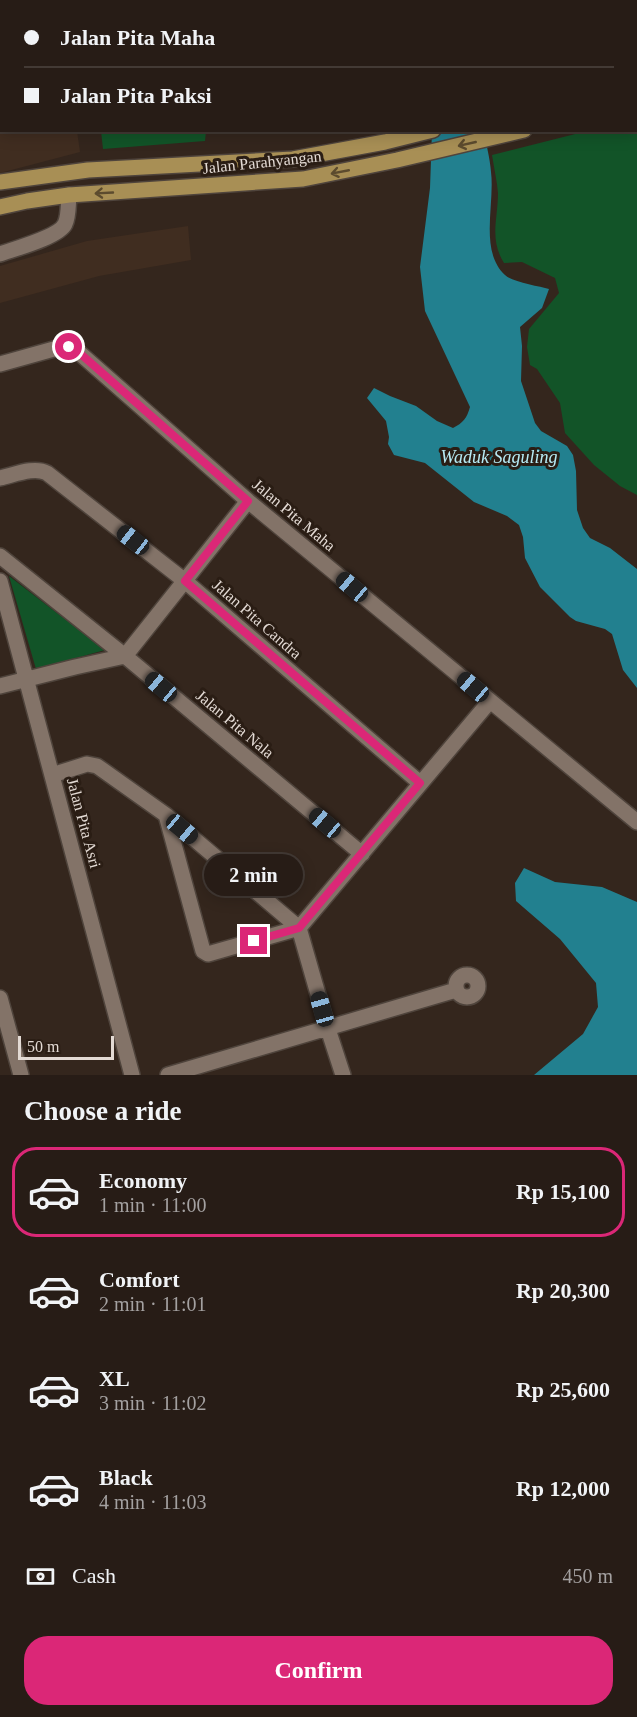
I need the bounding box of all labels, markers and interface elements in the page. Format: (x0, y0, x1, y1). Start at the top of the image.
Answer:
text: Jalan Pita Maha (60, 25, 215, 50)
text: Jalan Pita Paksi (60, 83, 212, 108)
one-way arrow (458, 138, 477, 150)
street label: Jalan Parahyangan (202, 147, 322, 178)
one-way arrow (330, 167, 350, 178)
one-way arrow (94, 187, 114, 198)
route start (55, 333, 82, 360)
water label: Waduk Saguling (441, 447, 557, 467)
street label: Jalan Pita Maha (249, 476, 339, 554)
car (113, 522, 153, 558)
car (332, 569, 372, 605)
street label: Jalan Pita Candra (209, 576, 305, 662)
car (141, 669, 181, 705)
car (453, 669, 493, 705)
street label: Jalan Pita Nala (193, 687, 277, 761)
street label: Jalan Pita Asri (64, 776, 104, 870)
car (305, 805, 345, 841)
car (162, 811, 202, 847)
callout: 2 min (204, 854, 304, 896)
text: 2 min (229, 864, 278, 886)
route end (240, 927, 267, 954)
car (308, 989, 336, 1029)
scale bar (18, 1033, 114, 1060)
text: 50 m (27, 1038, 59, 1055)
text: Choose a ride (24, 1096, 182, 1126)
icon: car (27, 1165, 81, 1219)
text: Economy (99, 1168, 187, 1193)
text: Rp 15,100 (516, 1179, 610, 1204)
text: 1 min · 11:00 (99, 1194, 207, 1216)
icon: car (27, 1264, 81, 1318)
text: Comfort (99, 1267, 180, 1292)
text: Rp 20,300 (516, 1278, 610, 1303)
text: 2 min · 11:01 (99, 1293, 207, 1315)
icon: car (27, 1363, 81, 1417)
text: XL (99, 1366, 130, 1391)
text: Rp 25,600 (516, 1377, 610, 1402)
text: 3 min · 11:02 (99, 1392, 207, 1414)
icon: car (27, 1462, 81, 1516)
text: Black (99, 1465, 153, 1490)
text: Rp 12,000 (516, 1476, 610, 1501)
text: 4 min · 11:03 (99, 1491, 207, 1513)
icon: cash (24, 1560, 57, 1593)
text: Cash (72, 1563, 116, 1588)
text: 450 m (562, 1565, 613, 1587)
button: Confirm (24, 1636, 613, 1705)

